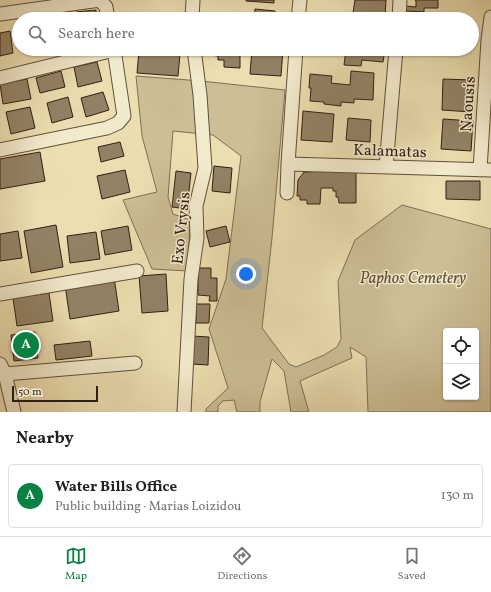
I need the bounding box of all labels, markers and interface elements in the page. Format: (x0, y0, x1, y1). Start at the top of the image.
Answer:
search box (12, 12, 479, 56)
icon: search (26, 23, 48, 45)
text: Search here (58, 24, 135, 45)
street label: Naousis (456, 75, 482, 133)
street label: Kalamatas (353, 140, 427, 164)
street label: Exo Vrysis (167, 191, 197, 265)
your location (236, 264, 256, 284)
park label: Paphos Cemetery (360, 268, 466, 290)
map controls (443, 328, 479, 400)
button: locate (443, 328, 479, 364)
pin: A (13, 330, 39, 360)
button: layers (443, 364, 479, 400)
scale bar (12, 384, 98, 403)
text: 50 m (18, 385, 42, 400)
text: Nearby (16, 427, 74, 450)
text: Water Bills Office (55, 477, 177, 498)
text: A (25, 487, 35, 505)
text: 130 m (441, 487, 474, 505)
text: Public building · Marias Loizidou (55, 498, 241, 516)
tab: Map (65, 545, 87, 584)
tab: Directions (217, 545, 268, 584)
tab: Saved (398, 545, 426, 584)

